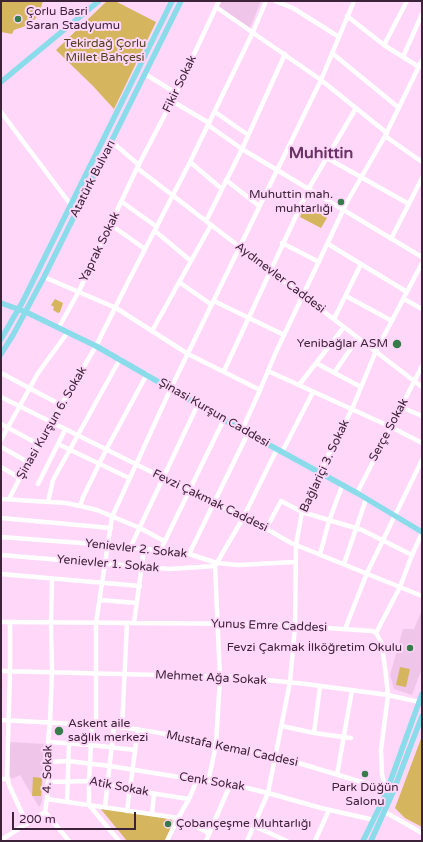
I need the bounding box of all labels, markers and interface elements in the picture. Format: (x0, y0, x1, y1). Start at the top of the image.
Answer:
place label: Çorlu Basri Saran Stadyumu (26, 5, 120, 33)
marker: Çorlu Basri Saran Stadyumu (13, 14, 23, 24)
park label: Tekirdağ Çorlu Millet Bahçesi (64, 37, 146, 65)
street label: Fikir Sokak (160, 53, 200, 115)
street label: Atatürk Bulvarı (67, 138, 119, 220)
district label: Muhittin (289, 144, 353, 164)
place label: Muhuttin mah. muhtarlığı (249, 188, 333, 216)
marker: Muhuttin mah. muhtarlığı (336, 197, 346, 207)
street label: Yaprak Sokak (77, 210, 123, 284)
street label: Aydınevler Caddesi (232, 239, 328, 317)
place label: Yenibağlar ASM (297, 337, 388, 351)
marker: Yenibağlar ASM (391, 338, 403, 350)
street label: Şinasi Kurşun 6. Sokak (14, 364, 90, 482)
street label: Şinasi Kurşun Caddesi (156, 375, 272, 451)
street label: Serçe Sokak (366, 396, 412, 464)
street label: Bağlariçi 3. Sokak (297, 417, 353, 515)
street label: Fevzi Çakmak Caddesi (150, 467, 270, 535)
street label: Yenievler 2. Sokak (84, 536, 188, 562)
street label: Yenievler 1. Sokak (56, 552, 160, 576)
street label: Yunus Emre Caddesi (211, 617, 327, 635)
place label: Fevzi Çakmak İlköğretim Okulu (227, 641, 402, 655)
marker: Fevzi Çakmak İlköğretim Okulu (405, 643, 415, 653)
street label: Mehmet Ağa Sokak (155, 668, 267, 688)
place label: Askent aile sağlık merkezi (68, 717, 148, 745)
marker: Askent aile sağlık merkezi (53, 725, 65, 737)
street label: Mustafa Kemal Caddesi (165, 728, 299, 770)
street label: 4. Sokak (40, 745, 56, 793)
marker: Park Düğün Salonu (360, 769, 370, 779)
street label: Cenk Sokak (178, 770, 246, 794)
street label: Atik Sokak (88, 774, 150, 800)
place label: Park Düğün Salonu (331, 781, 399, 809)
scale bar (14, 804, 138, 830)
text: 200 m (19, 812, 56, 826)
place label: Çobançeşme Muhtarlığı (176, 817, 311, 831)
marker: Çobançeşme Muhtarlığı (163, 819, 173, 829)

